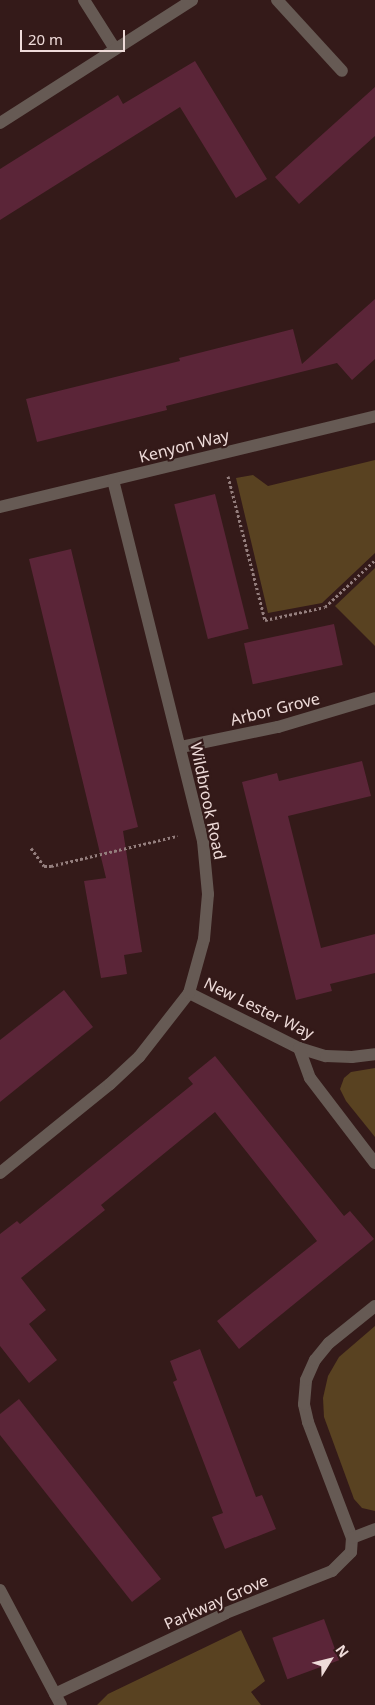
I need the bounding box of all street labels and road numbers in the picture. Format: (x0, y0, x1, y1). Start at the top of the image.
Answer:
street label: Kenyon Way (137, 426, 231, 466)
street label: Arbor Grove (228, 689, 322, 729)
street label: Wildbrook Road (186, 741, 230, 861)
street label: New Lester Way (201, 973, 317, 1043)
street label: Parkway Grove (161, 1570, 271, 1634)

